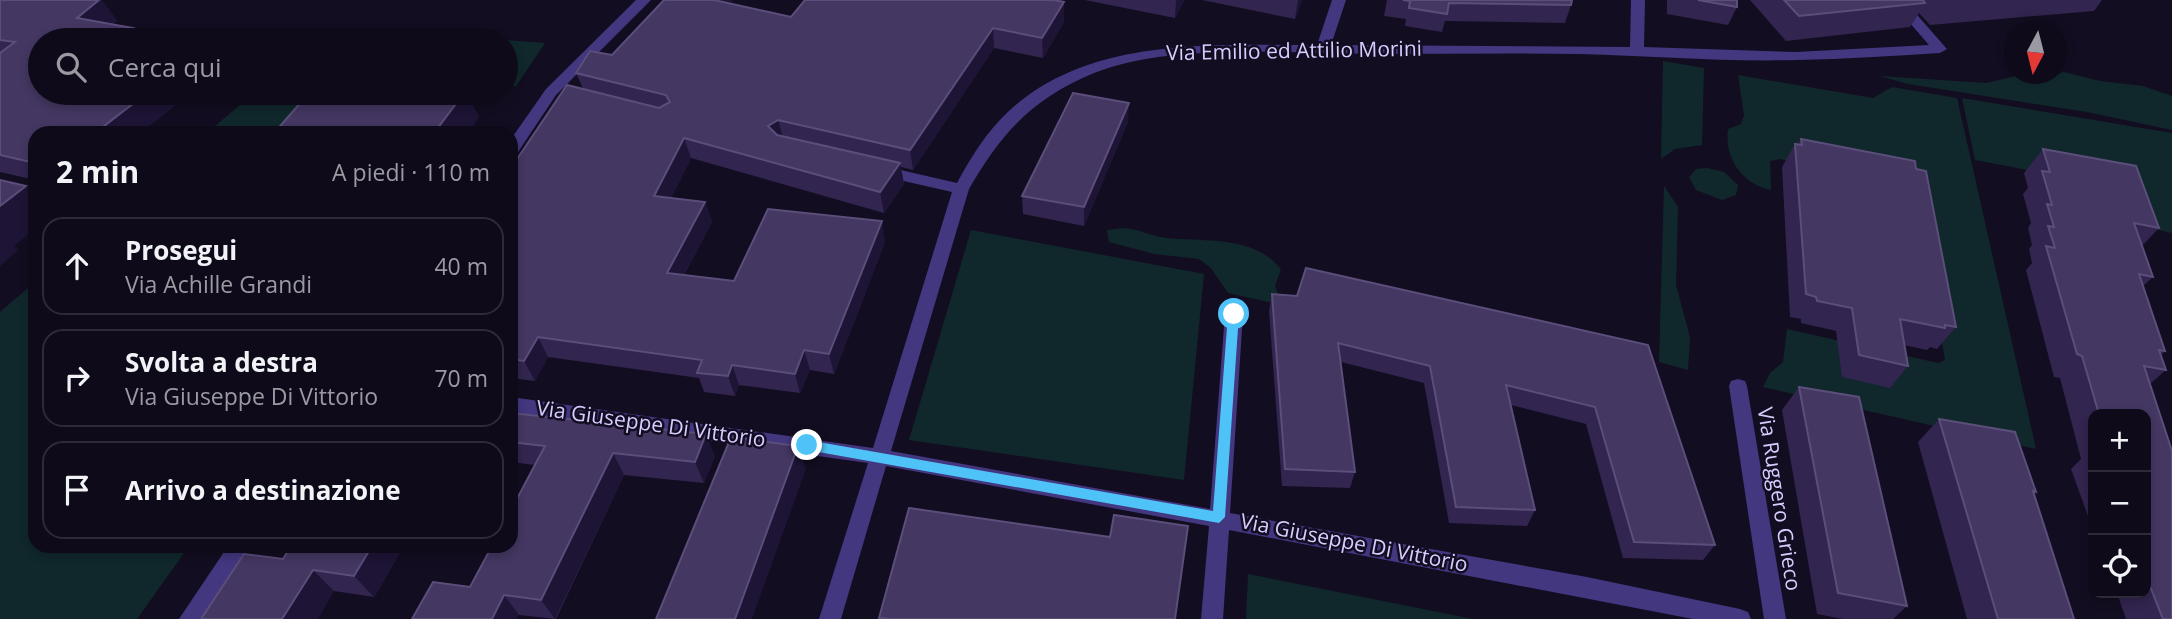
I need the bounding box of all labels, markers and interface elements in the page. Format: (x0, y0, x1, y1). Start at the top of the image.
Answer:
north arrow (2004, 21, 2067, 84)
search box (28, 28, 518, 105)
street label: Via Emilio ed Attilio Morini (1166, 34, 1422, 66)
icon: search (52, 48, 90, 86)
text: Cerca qui (108, 49, 222, 85)
text: 2 min (56, 151, 139, 192)
text: A piedi · 110 m (332, 156, 490, 188)
text: Prosegui (125, 232, 237, 268)
icon: ahead (58, 247, 96, 285)
text: 40 m (434, 250, 488, 282)
text: Via Achille Grandi (125, 268, 312, 300)
route start (1218, 298, 1249, 329)
text: Svolta a destra (125, 344, 318, 380)
icon: right (58, 359, 96, 397)
text: 70 m (434, 362, 488, 394)
text: Via Giuseppe Di Vittorio (125, 380, 378, 412)
street label: Via Giuseppe Di Vittorio (535, 393, 768, 453)
street label: Via Ruggero Grieco (1752, 405, 1808, 593)
map controls (2088, 409, 2151, 598)
button: + (2088, 409, 2151, 472)
route end (791, 429, 822, 460)
icon: arrive (58, 471, 96, 509)
text: Arrivo a destinazione (125, 472, 401, 508)
button: − (2088, 472, 2151, 535)
street label: Via Giuseppe Di Vittorio (1238, 506, 1470, 578)
button: locate (2088, 535, 2151, 598)

